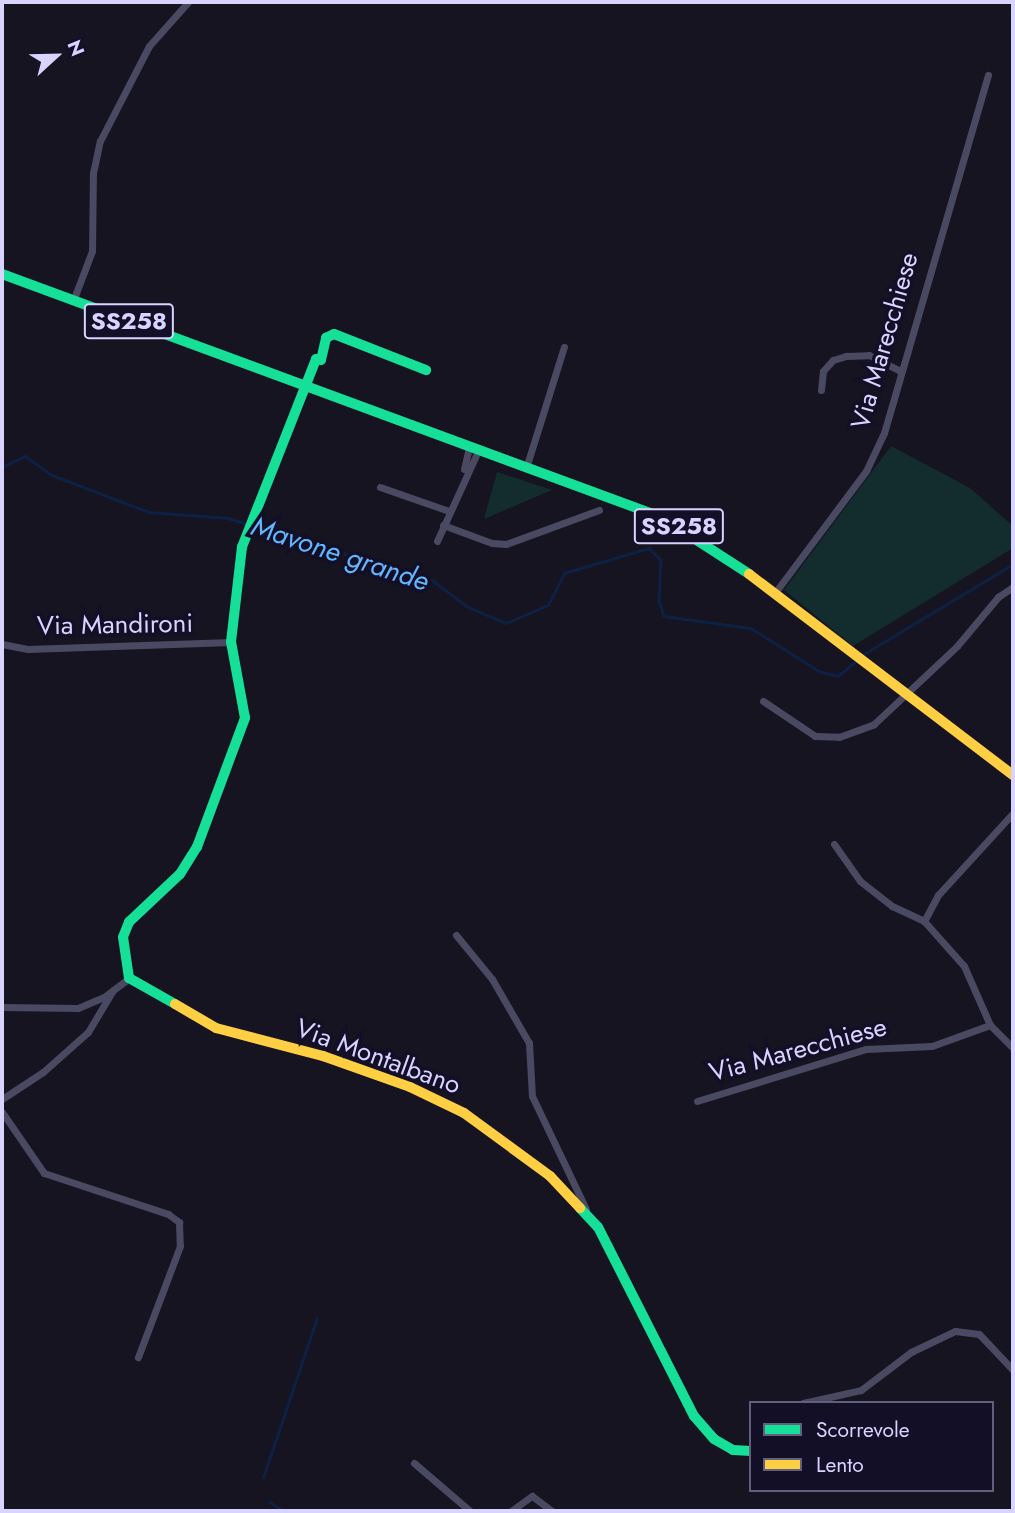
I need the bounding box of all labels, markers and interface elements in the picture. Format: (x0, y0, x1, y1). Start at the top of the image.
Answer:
north arrow (21, 21, 91, 91)
text: N (61, 36, 91, 60)
street label: Via Marecchiese (845, 249, 925, 433)
road number: SS258 (83, 300, 174, 342)
road number: SS258 (634, 505, 724, 546)
water label: Mavone grande (247, 510, 433, 598)
street label: Via Mandironi (37, 608, 193, 642)
street label: Via Marecchiese (706, 1011, 890, 1089)
street label: Via Montalbano (291, 1013, 465, 1101)
legend (749, 1401, 994, 1492)
text: Scorrevole (816, 1415, 910, 1445)
text: Lento (816, 1450, 864, 1480)

